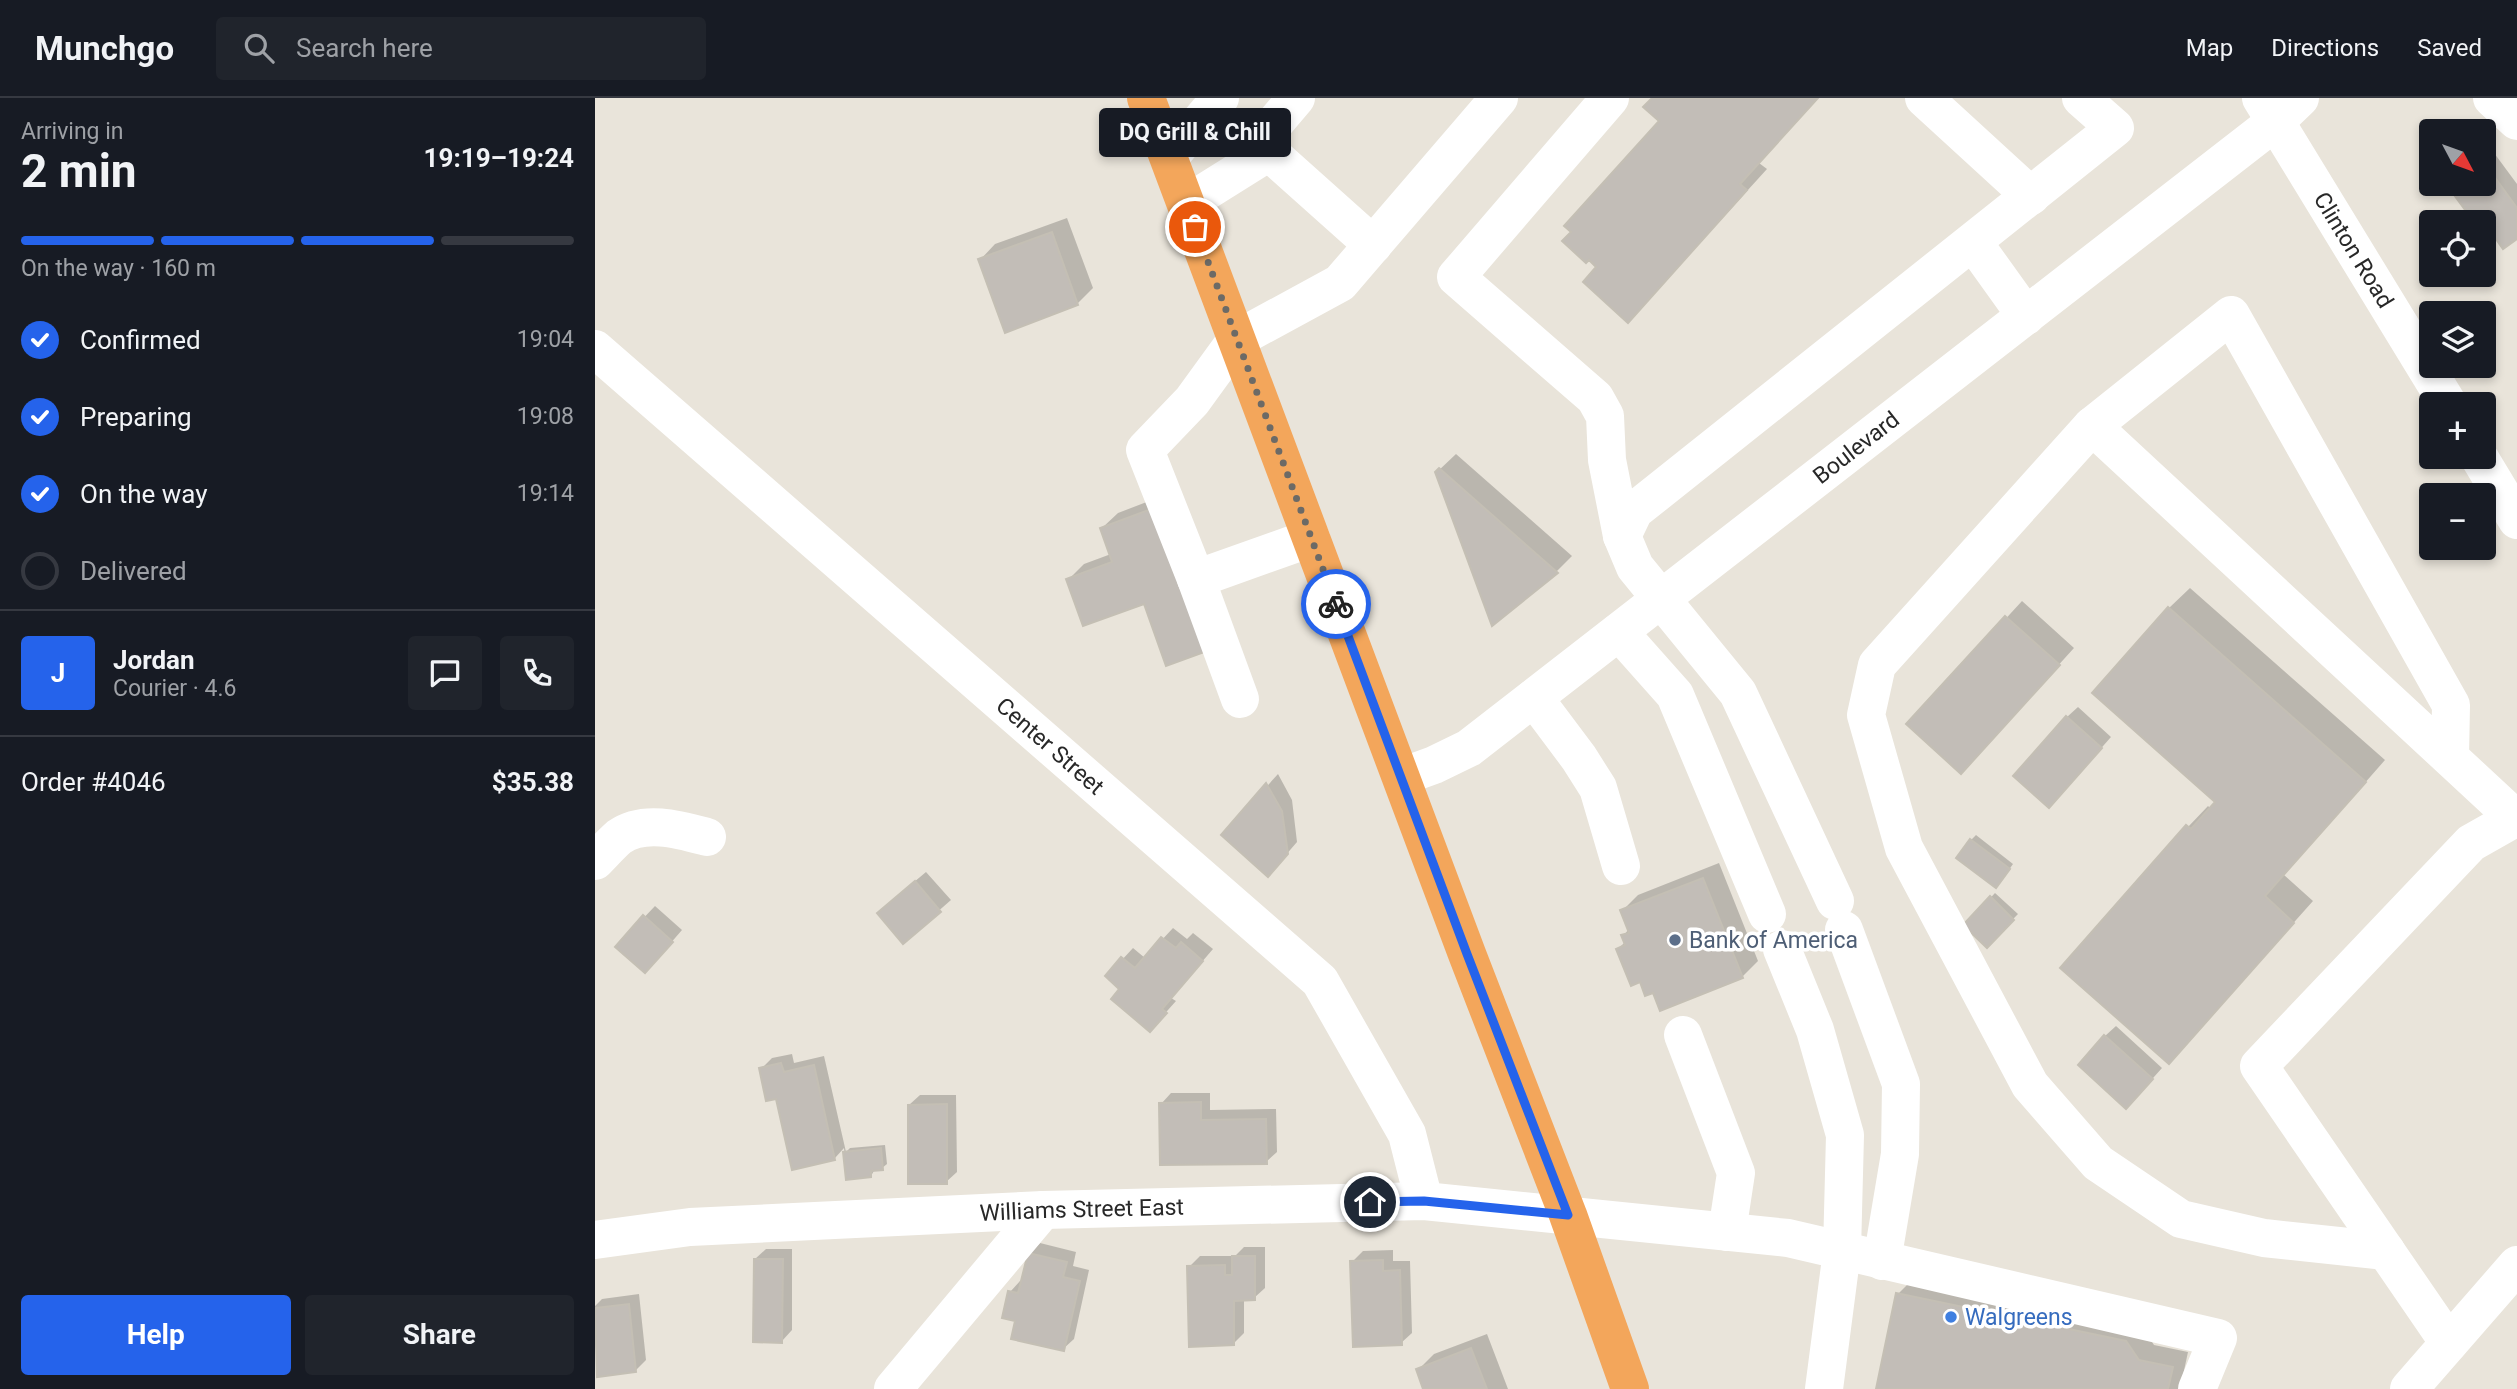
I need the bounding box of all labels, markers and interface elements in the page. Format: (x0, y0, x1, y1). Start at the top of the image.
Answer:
search box (216, 17, 706, 80)
text: Munchgo (35, 29, 174, 68)
icon: search (240, 29, 278, 67)
text: Search here (296, 33, 433, 63)
text: Map (2186, 34, 2233, 62)
text: Directions (2271, 34, 2379, 62)
text: Saved (2417, 34, 2482, 62)
callout: DQ Grill & Chill (1099, 108, 1291, 157)
text: Arriving in (21, 118, 124, 145)
text: DQ Grill & Chill (1119, 119, 1271, 146)
north arrow (2419, 119, 2495, 196)
map controls (2419, 119, 2496, 560)
text: 19:19–19:24 (424, 143, 574, 173)
text: 2 min (21, 144, 137, 198)
street label: Clinton Road (2308, 187, 2399, 313)
pin (1165, 197, 1225, 257)
icon: bag (1176, 208, 1214, 246)
button: locate (2419, 210, 2496, 287)
text: On the way · 160 m (21, 255, 216, 282)
button: layers (2419, 301, 2496, 378)
icon: check (21, 321, 59, 359)
text: Confirmed (80, 325, 201, 355)
text: 19:04 (517, 326, 574, 353)
button: + (2419, 392, 2496, 469)
icon: check (21, 398, 59, 436)
text: Preparing (80, 402, 192, 432)
text: 19:08 (517, 403, 574, 430)
street label: Boulevard (1807, 406, 1904, 489)
icon: check (21, 475, 59, 513)
text: On the way (80, 479, 208, 509)
text: 19:14 (517, 480, 574, 507)
button: − (2419, 483, 2496, 560)
text: Delivered (80, 556, 187, 586)
courier (1301, 569, 1371, 639)
icon: bike (1317, 585, 1355, 623)
button: chat (408, 636, 482, 710)
button: phone (500, 636, 574, 710)
text: Jordan (113, 645, 195, 675)
text: J (51, 658, 65, 688)
text: Courier · 4.6 (113, 675, 236, 702)
street label: Center Street (991, 692, 1110, 800)
text: Order #4046 (21, 767, 166, 797)
text: $35.38 (492, 767, 574, 797)
place label: Bank of America (1689, 927, 1858, 954)
marker: Bank of America (1667, 932, 1683, 948)
pin (1340, 1172, 1400, 1232)
icon: home (1351, 1183, 1389, 1221)
street label: Williams Street East (979, 1193, 1184, 1227)
button: Help (21, 1295, 291, 1375)
button: Share (305, 1295, 574, 1375)
place label: Walgreens (1965, 1304, 2073, 1331)
marker: Walgreens (1943, 1309, 1959, 1325)

